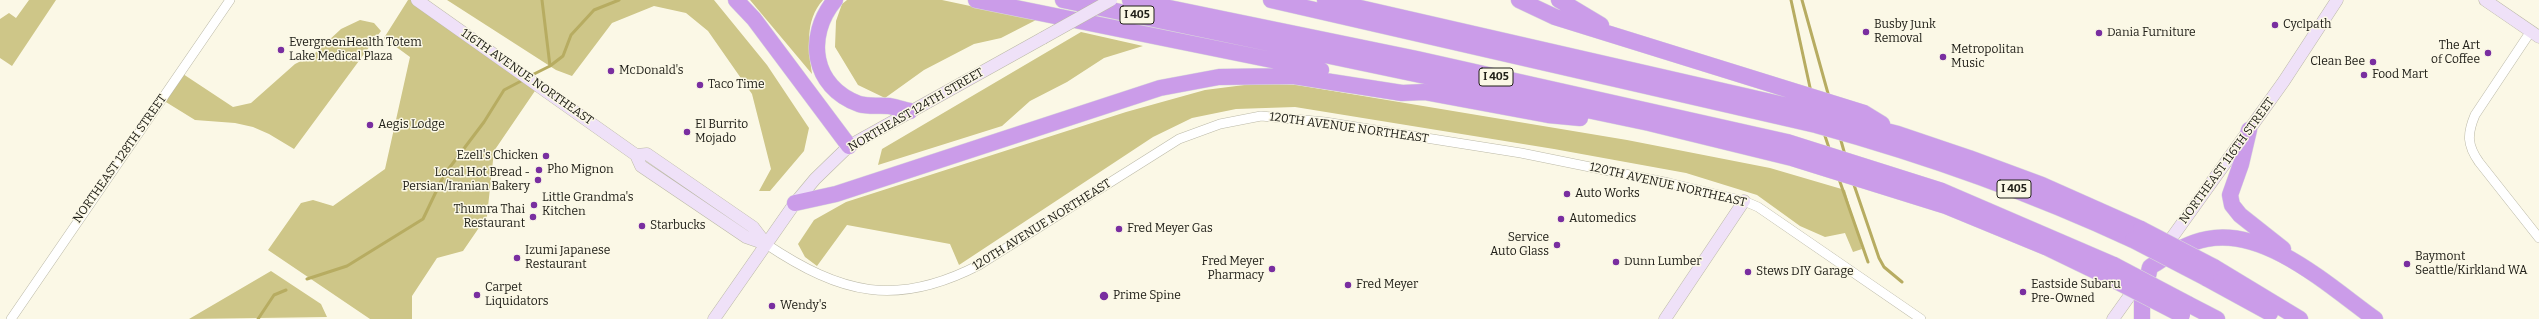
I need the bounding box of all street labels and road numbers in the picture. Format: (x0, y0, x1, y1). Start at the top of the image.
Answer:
road number: I 405 (1120, 6, 1154, 24)
street label: 116TH AVENUE NORTHEAST (458, 26, 596, 128)
street label: NORTHEAST 124TH STREET (846, 65, 986, 155)
road number: I 405 (1479, 68, 1513, 86)
street label: NORTHEAST 128TH STREET (70, 92, 170, 226)
street label: NORTHEAST 116TH STREET (2176, 95, 2278, 227)
street label: 120TH AVENUE NORTHEAST (1269, 110, 1429, 146)
street label: 120TH AVENUE NORTHEAST (1588, 160, 1748, 210)
street label: 120TH AVENUE NORTHEAST (970, 176, 1114, 274)
road number: I 405 (1997, 180, 2031, 198)

